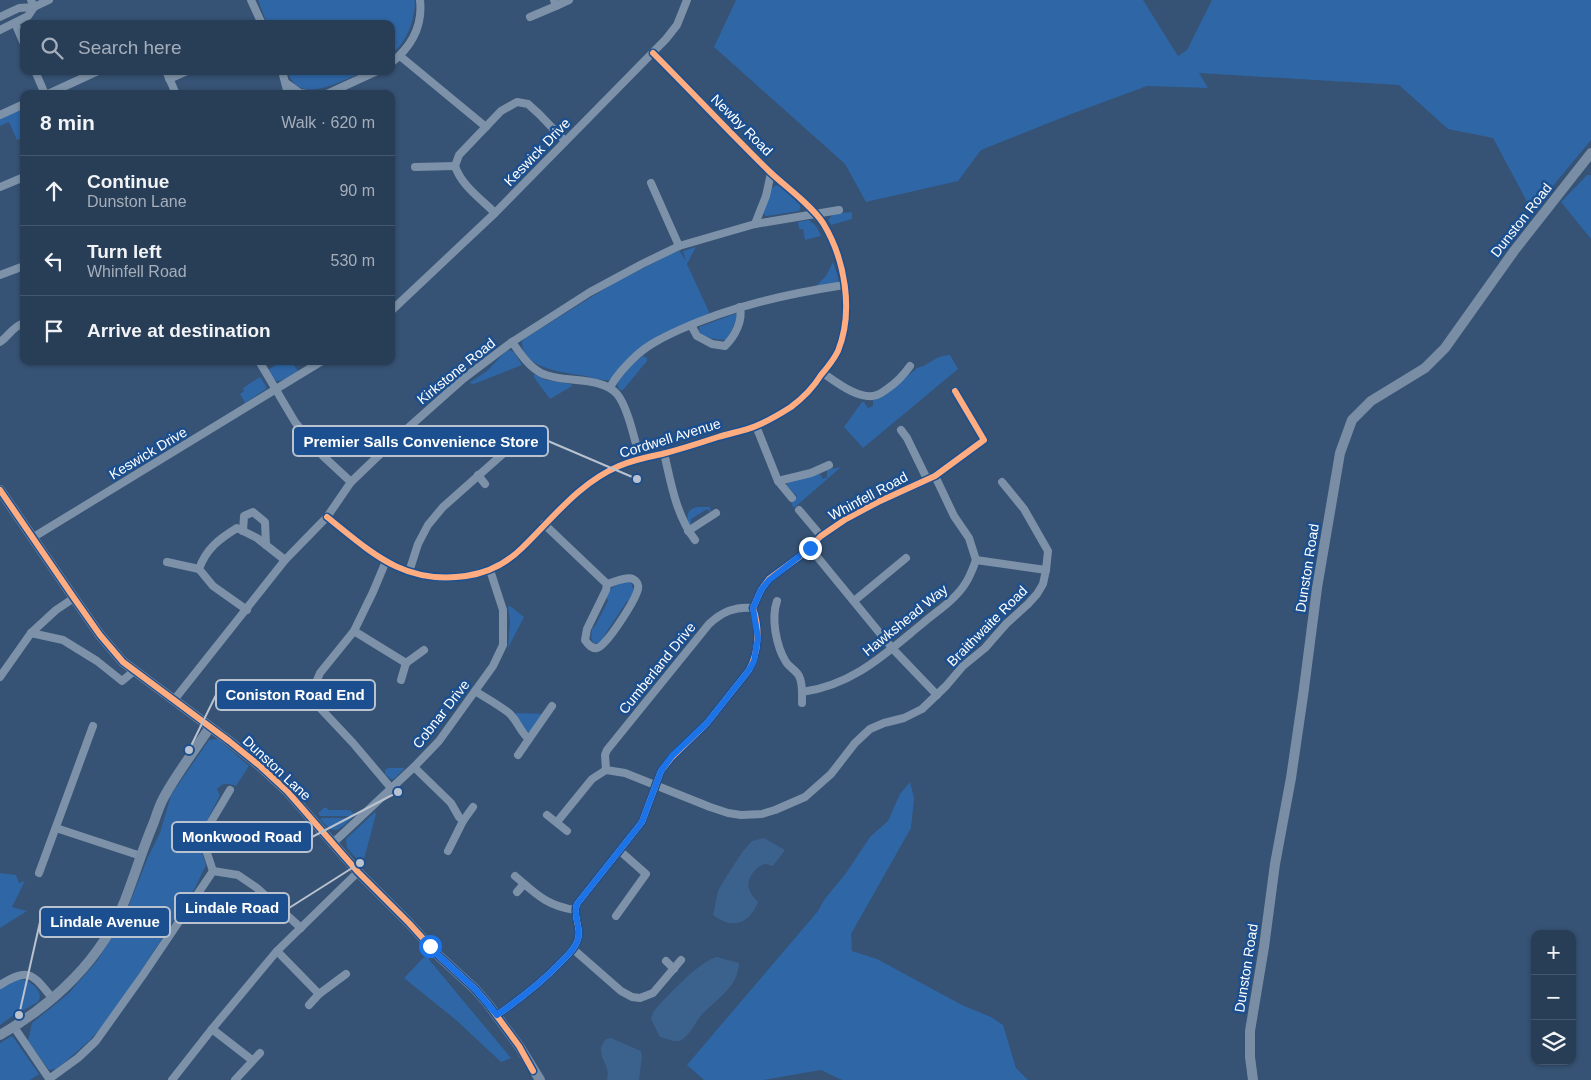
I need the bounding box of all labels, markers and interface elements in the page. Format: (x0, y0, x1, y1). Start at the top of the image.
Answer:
search box (20, 20, 395, 75)
icon: search (38, 34, 66, 62)
text: Search here (78, 37, 182, 58)
street label: Newby Road (708, 91, 776, 159)
text: 8 min (40, 111, 95, 134)
text: Walk · 620 m (281, 114, 375, 131)
street label: Keswick Drive (501, 115, 573, 189)
text: Continue (87, 171, 169, 192)
icon: ahead (40, 177, 68, 205)
street label: Dunston Road (1487, 180, 1555, 260)
text: 90 m (339, 182, 375, 199)
text: Dunston Lane (87, 193, 187, 210)
text: Turn left (87, 241, 162, 262)
icon: left (40, 247, 68, 275)
text: 530 m (331, 252, 375, 269)
text: Whinfell Road (87, 263, 187, 280)
icon: arrive (40, 317, 68, 345)
text: Arrive at destination (87, 320, 271, 341)
street label: Kirkstone Road (414, 335, 498, 407)
street label: Cordwell Avenue (618, 415, 723, 461)
street label: Keswick Drive (106, 423, 190, 482)
callout: Premier Salls Convenience Store (293, 426, 548, 456)
text: Premier Salls Convenience Store (303, 433, 539, 450)
street label: Whinfell Road (826, 468, 910, 524)
street label: Dunston Road (1292, 523, 1322, 613)
route end (799, 537, 822, 560)
street label: Hawkshead Way (859, 581, 951, 659)
street label: Braithwaite Road (944, 583, 1030, 669)
street label: Cumberland Drive (615, 619, 699, 717)
street label: Cobnar Drive (409, 676, 473, 751)
callout: Coniston Road End (216, 680, 375, 710)
text: Coniston Road End (225, 686, 365, 703)
street label: Dunston Lane (240, 732, 314, 804)
callout: Monkwood Road (172, 822, 312, 852)
text: Monkwood Road (182, 828, 302, 845)
callout: Lindale Road (175, 893, 289, 923)
text: Lindale Road (185, 899, 279, 916)
callout: Lindale Avenue (40, 907, 170, 937)
text: Lindale Avenue (50, 913, 160, 930)
street label: Dunston Road (1231, 923, 1261, 1013)
map controls (1531, 930, 1576, 1065)
button: + (1531, 930, 1576, 975)
route start (419, 935, 442, 958)
button: − (1531, 975, 1576, 1020)
button: layers (1531, 1020, 1576, 1065)

